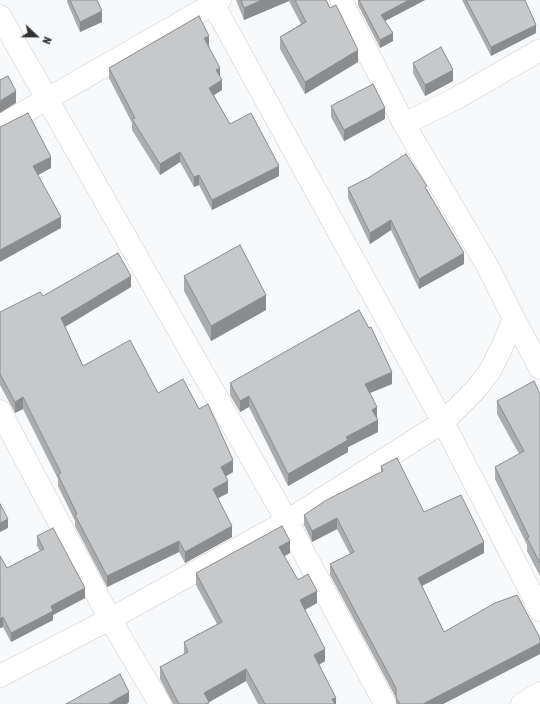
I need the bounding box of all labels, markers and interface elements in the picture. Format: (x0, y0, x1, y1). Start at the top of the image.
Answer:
north arrow (16, 16, 56, 56)
text: N (40, 35, 54, 46)

